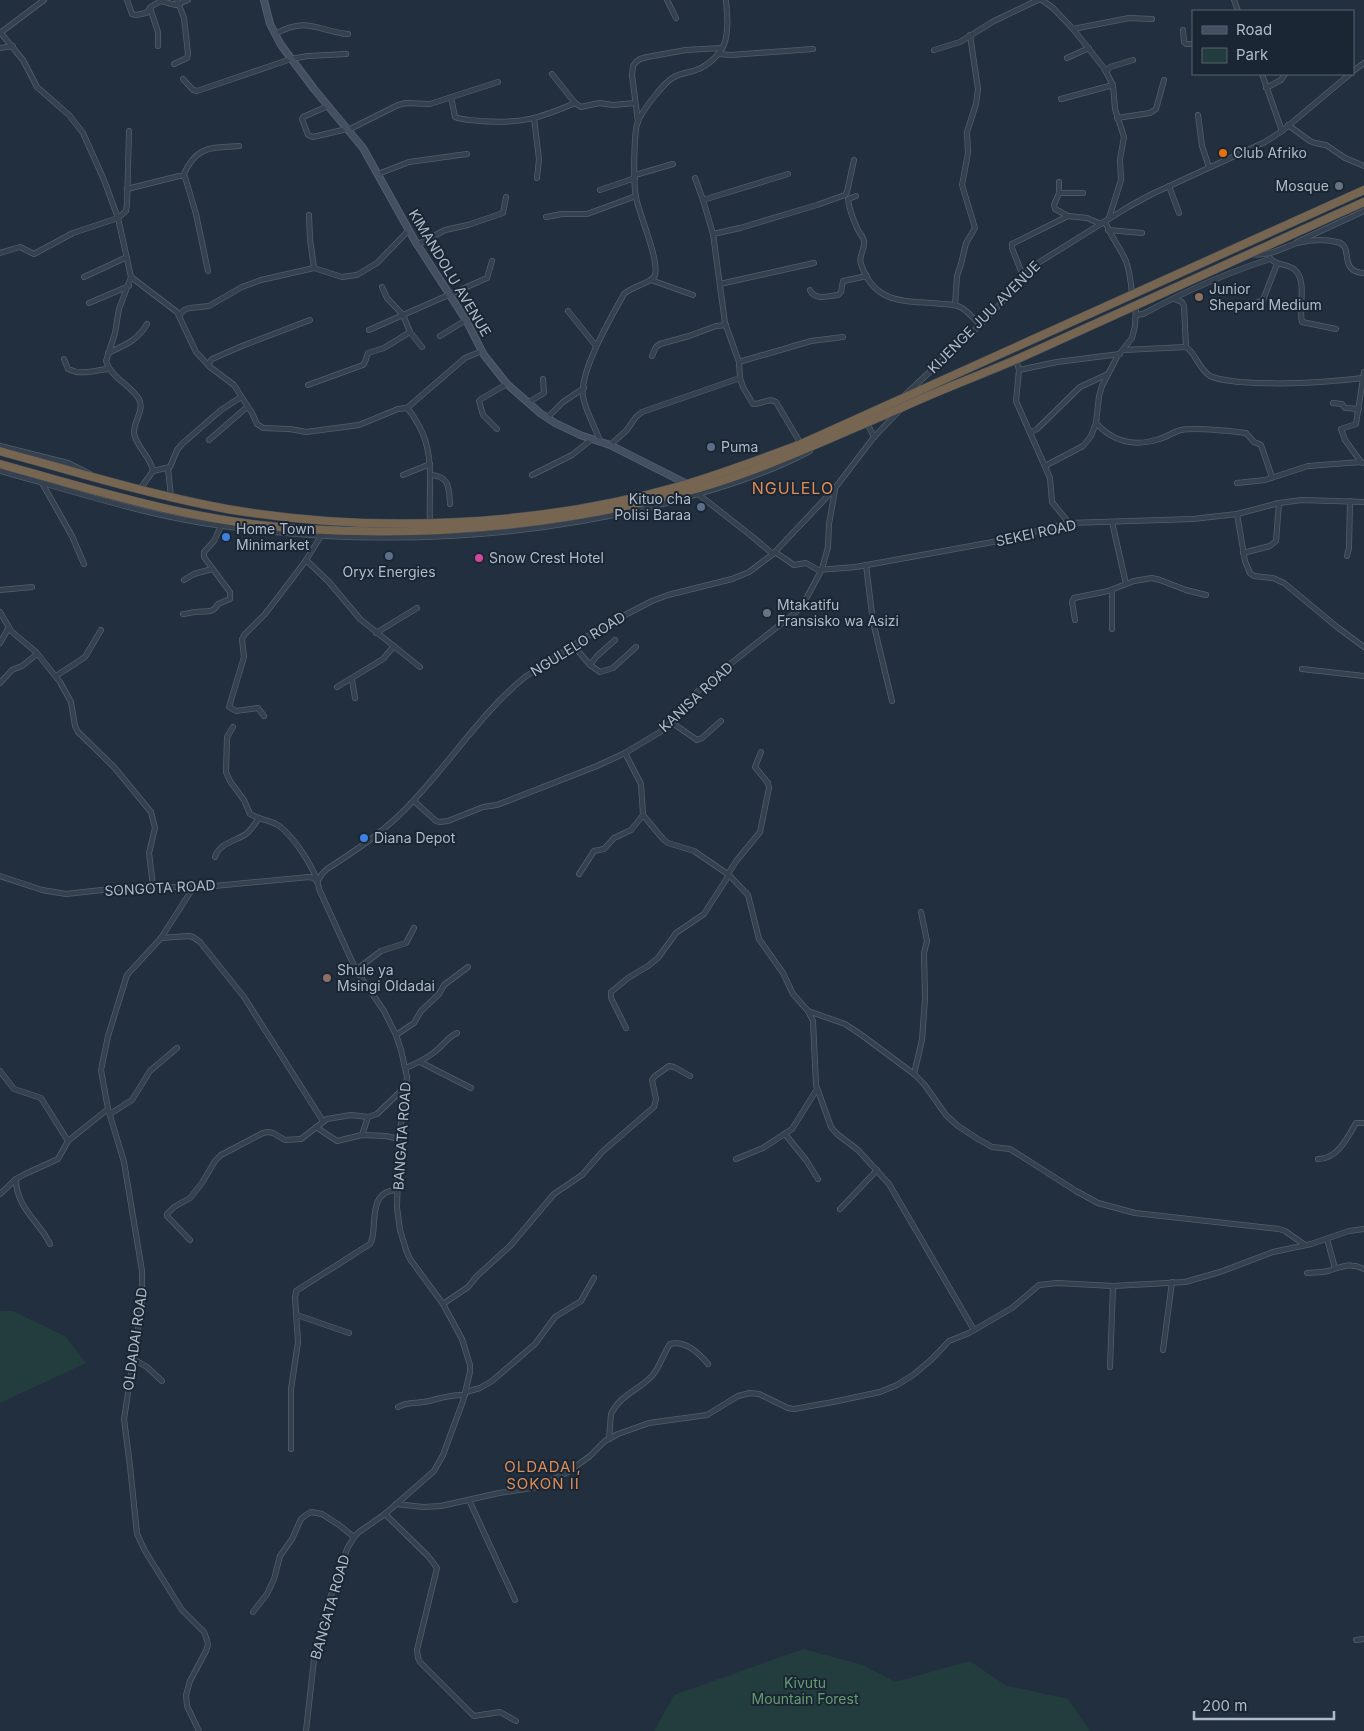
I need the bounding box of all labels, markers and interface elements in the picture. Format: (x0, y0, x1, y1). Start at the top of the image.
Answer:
legend (1192, 10, 1354, 75)
text: Road (1236, 20, 1272, 39)
text: Park (1236, 45, 1269, 64)
place label: Club Afriko (1233, 144, 1307, 161)
marker: Club Afriko (1217, 147, 1229, 159)
place label: Mosque (1276, 177, 1329, 194)
marker: Mosque (1333, 180, 1345, 192)
street label: KIMANDOLU AVENUE (406, 206, 495, 339)
street label: KIJENGE JUU AVENUE (924, 257, 1043, 376)
place label: Junior Shepard Medium (1209, 280, 1322, 313)
marker: Junior Shepard Medium (1193, 291, 1205, 303)
place label: Puma (721, 438, 758, 455)
marker: Puma (705, 441, 717, 453)
district label: NGULELO (752, 478, 834, 498)
place label: Kituo cha Polisi Baraa (614, 490, 691, 523)
marker: Kituo cha Polisi Baraa (695, 501, 707, 513)
street label: SEKEI ROAD (994, 516, 1078, 549)
place label: Home Town Minimarket (236, 520, 315, 553)
marker: Home Town Minimarket (220, 531, 232, 543)
place label: Snow Crest Hotel (489, 549, 604, 566)
marker: Oryx Energies (383, 550, 395, 562)
marker: Snow Crest Hotel (473, 552, 485, 564)
place label: Oryx Energies (342, 563, 436, 580)
place label: Mtakatifu Fransisko wa Asizi (777, 596, 899, 629)
marker: Mtakatifu Fransisko wa Asizi (761, 607, 773, 619)
street label: NGULELO ROAD (527, 608, 628, 680)
street label: KANISA ROAD (655, 658, 736, 735)
place label: Diana Depot (374, 829, 456, 846)
marker: Diana Depot (358, 832, 370, 844)
street label: SONGOTA ROAD (104, 876, 216, 899)
place label: Shule ya Msingi Oldadai (337, 961, 435, 994)
marker: Shule ya Msingi Oldadai (321, 972, 333, 984)
street label: BANGATA ROAD (389, 1081, 414, 1191)
street label: OLDADAI ROAD (119, 1286, 150, 1392)
district label: OLDADAI, SOKON II (504, 1457, 582, 1493)
street label: BANGATA ROAD (306, 1552, 353, 1661)
park label: Kivutu Mountain Forest (752, 1674, 859, 1707)
scale bar (1194, 1688, 1334, 1720)
text: 200 m (1202, 1696, 1247, 1715)

